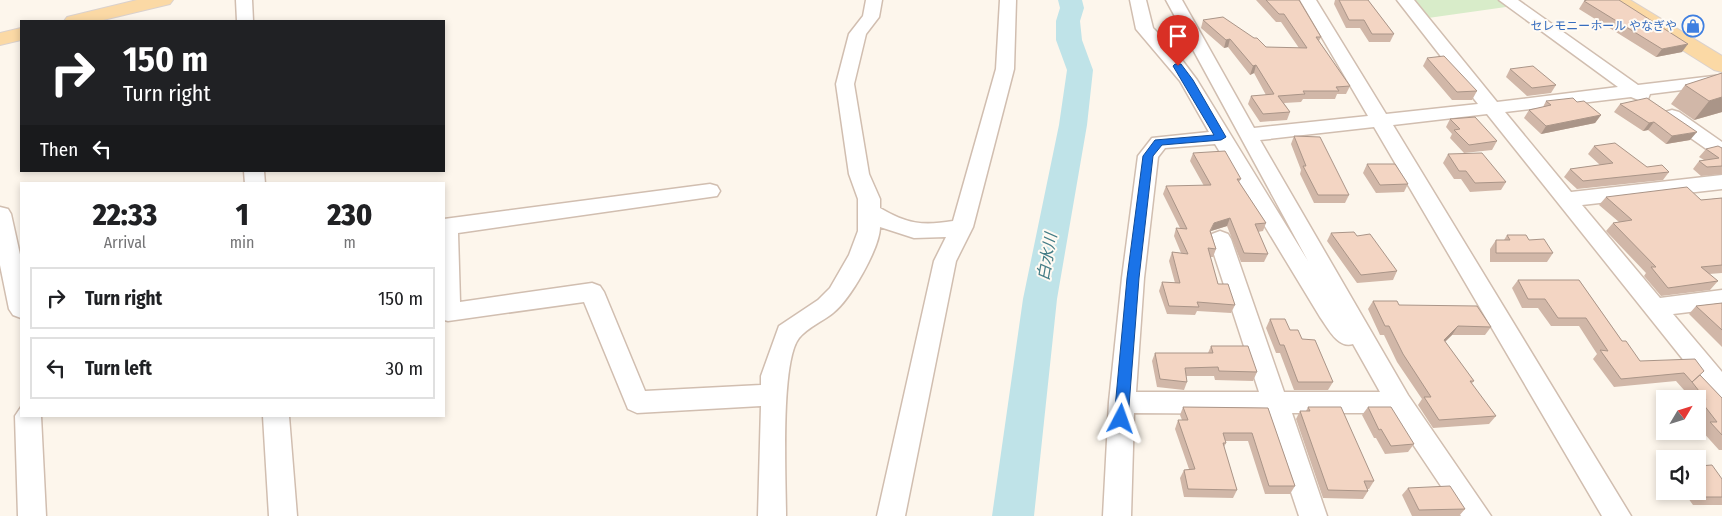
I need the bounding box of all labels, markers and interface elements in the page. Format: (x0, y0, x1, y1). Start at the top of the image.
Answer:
shop icon: セレモニーホール やなぎや (1681, 14, 1705, 38)
pin (1157, 15, 1199, 66)
place label: セレモニーホール やなぎや (1530, 19, 1677, 33)
icon: arrive (1164, 22, 1192, 50)
text: 150 m (123, 38, 208, 80)
icon: right (40, 40, 105, 105)
text: Turn right (123, 80, 211, 107)
icon: left (88, 135, 116, 163)
text: Then (40, 138, 78, 161)
text: 22:33 (93, 197, 157, 233)
text: 1 (236, 197, 249, 233)
text: 230 (327, 197, 372, 233)
water label: 白水川 (1033, 230, 1061, 282)
text: Arrival (104, 233, 146, 252)
text: min (230, 233, 255, 252)
text: m (344, 233, 356, 252)
icon: right (42, 284, 70, 312)
text: Turn right (85, 287, 162, 310)
text: 150 m (378, 287, 423, 310)
icon: left (42, 354, 70, 382)
text: Turn left (85, 357, 152, 380)
text: 30 m (385, 357, 423, 380)
north arrow (1656, 390, 1706, 440)
map controls (1656, 390, 1706, 500)
position arrow (1094, 392, 1146, 444)
button: sound (1656, 450, 1706, 500)

